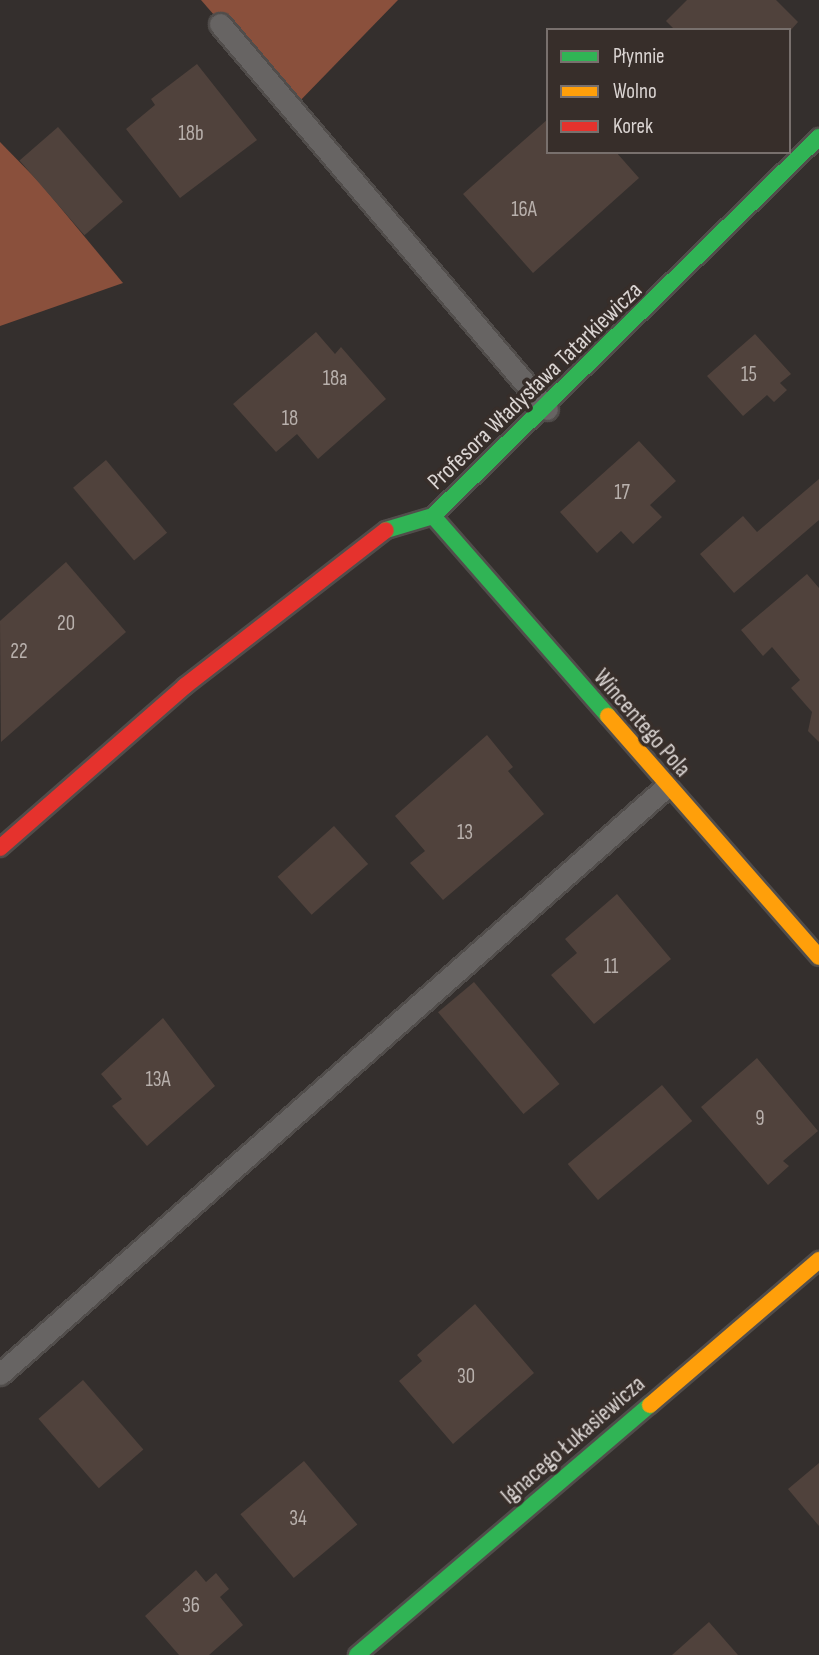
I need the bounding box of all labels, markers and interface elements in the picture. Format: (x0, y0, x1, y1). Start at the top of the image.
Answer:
legend (546, 28, 791, 154)
text: Płynnie (613, 44, 665, 69)
text: Wolno (613, 79, 657, 104)
text: Korek (613, 114, 653, 139)
house number: 18b (178, 121, 204, 147)
house number: 16A (511, 197, 537, 223)
street label: Profesora Władysława Tatarkiewicza (422, 276, 648, 496)
house number: 15 (741, 362, 757, 388)
house number: 18a (323, 366, 347, 392)
house number: 18 (282, 406, 298, 432)
house number: 17 (614, 480, 630, 506)
house number: 20 (57, 611, 75, 637)
house number: 22 (10, 639, 28, 665)
street label: Wincentego Pola (587, 663, 697, 783)
house number: 13 (457, 820, 473, 846)
house number: 11 (604, 954, 618, 980)
house number: 13A (145, 1067, 171, 1093)
house number: 9 (755, 1106, 765, 1132)
house number: 30 (457, 1364, 475, 1390)
street label: Ignacego Łukasiewicza (495, 1370, 651, 1510)
house number: 34 (289, 1506, 307, 1532)
house number: 36 (182, 1593, 200, 1619)

